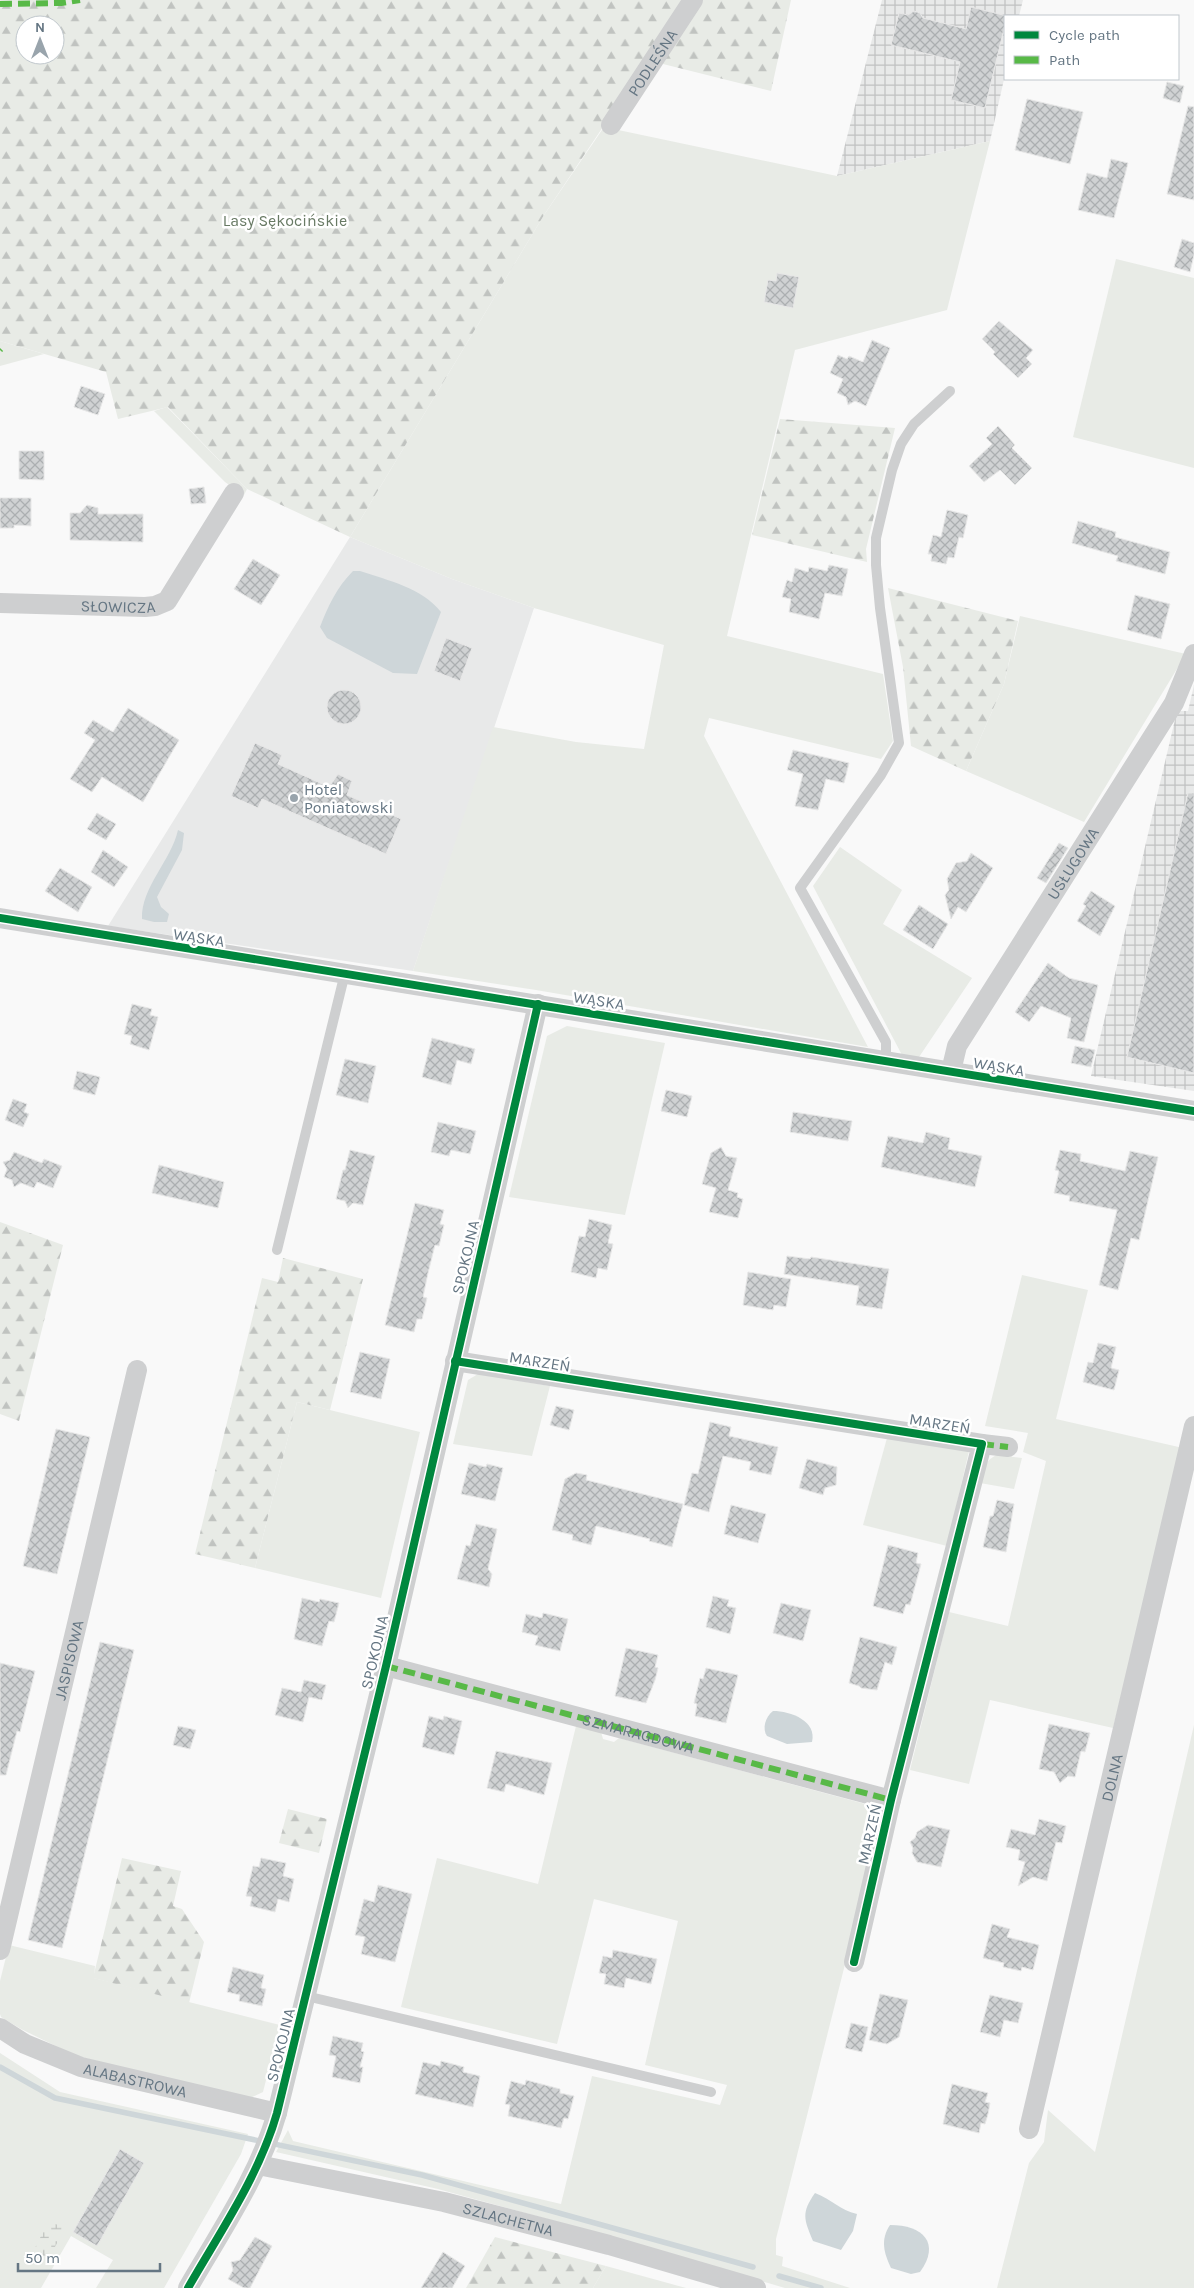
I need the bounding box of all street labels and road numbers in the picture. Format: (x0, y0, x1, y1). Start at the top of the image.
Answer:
street label: PODLEŚNA (624, 26, 681, 100)
street label: SŁOWICZA (80, 596, 156, 617)
street label: USŁUGOWA (1043, 824, 1103, 903)
street label: WĄSKA (172, 924, 226, 951)
street label: WĄSKA (572, 987, 626, 1014)
street label: WĄSKA (972, 1053, 1026, 1080)
street label: SPOKOJNA (448, 1218, 483, 1296)
street label: MARZEŃ (508, 1347, 572, 1376)
street label: MARZEŃ (908, 1409, 972, 1438)
street label: SPOKOJNA (357, 1613, 392, 1691)
street label: JASPISOWA (50, 1618, 88, 1702)
street label: SZMARAGDOWA (580, 1709, 696, 1757)
street label: DOLNA (1097, 1752, 1127, 1803)
street label: MARZEŃ (853, 1802, 886, 1866)
street label: SPOKOJNA (262, 2006, 299, 2084)
street label: ALABASTROWA (81, 2059, 189, 2102)
street label: SZLACHETNA (460, 2198, 556, 2240)

